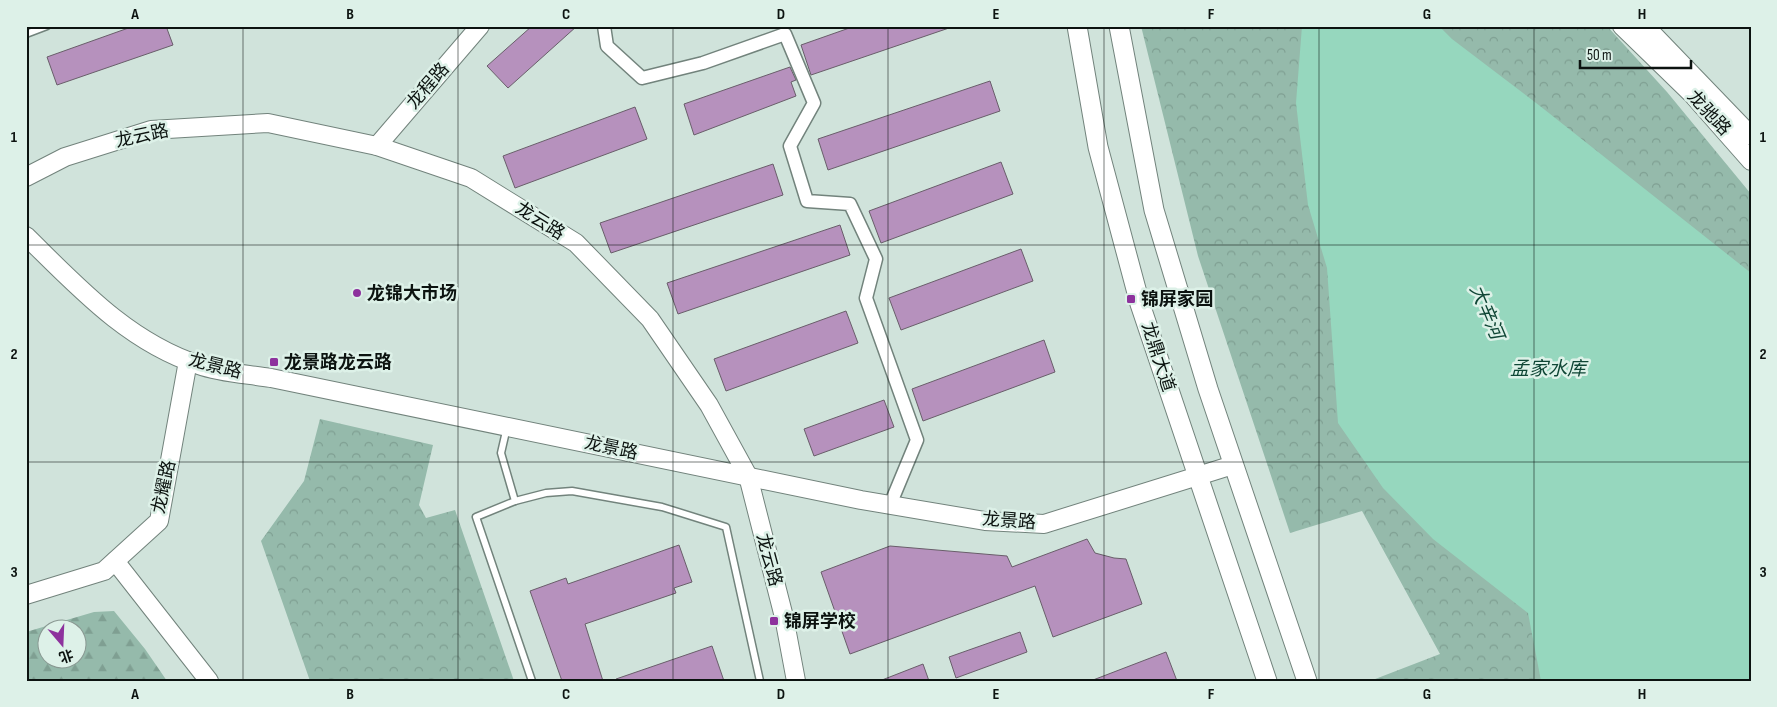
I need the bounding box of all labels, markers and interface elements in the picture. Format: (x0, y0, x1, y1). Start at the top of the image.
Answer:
text: A (130, 5, 139, 24)
text: B (346, 5, 354, 24)
text: C (562, 5, 570, 24)
text: D (777, 5, 785, 24)
text: E (993, 5, 1000, 24)
text: F (1208, 5, 1215, 24)
text: G (1423, 5, 1431, 24)
text: H (1638, 5, 1646, 24)
scale bar (1580, 38, 1691, 70)
text: 50 m (1587, 46, 1612, 65)
street label: 龙程路 (402, 59, 454, 113)
street label: 龙驰路 (1683, 86, 1735, 140)
street label: 龙云路 (113, 120, 171, 152)
text: 1 (11, 128, 18, 147)
text: 1 (1760, 128, 1767, 147)
street label: 龙云路 (512, 198, 568, 244)
water label: 大辛河 (1464, 281, 1509, 346)
place label: 龙锦大市场 (367, 283, 457, 304)
marker: 龙锦大市场 (351, 287, 363, 299)
place label: 锦屏家园 (1141, 289, 1213, 310)
marker: 锦屏家园 (1125, 293, 1137, 305)
street label: 龙鼎大道 (1137, 320, 1179, 394)
text: 2 (10, 345, 18, 364)
text: 2 (1759, 345, 1767, 364)
street label: 龙景路 (186, 349, 244, 383)
place label: 龙景路龙云路 (284, 352, 392, 373)
marker: 龙景路龙云路 (268, 356, 280, 368)
water label: 孟家水库 (1510, 358, 1589, 381)
street label: 龙景路 (582, 432, 640, 464)
street label: 龙耀路 (148, 458, 180, 516)
street label: 龙景路 (981, 509, 1037, 533)
street label: 龙云路 (752, 531, 786, 589)
text: 3 (10, 563, 18, 582)
text: 3 (1759, 563, 1767, 582)
place label: 锦屏学校 (784, 611, 856, 632)
marker: 锦屏学校 (768, 615, 780, 627)
north arrow (38, 620, 88, 670)
text: 北 (57, 646, 75, 666)
text: A (130, 685, 139, 704)
text: B (346, 685, 354, 704)
text: C (562, 685, 570, 704)
text: D (777, 685, 785, 704)
text: E (993, 685, 1000, 704)
text: F (1208, 685, 1215, 704)
text: G (1423, 685, 1431, 704)
text: H (1638, 685, 1646, 704)

